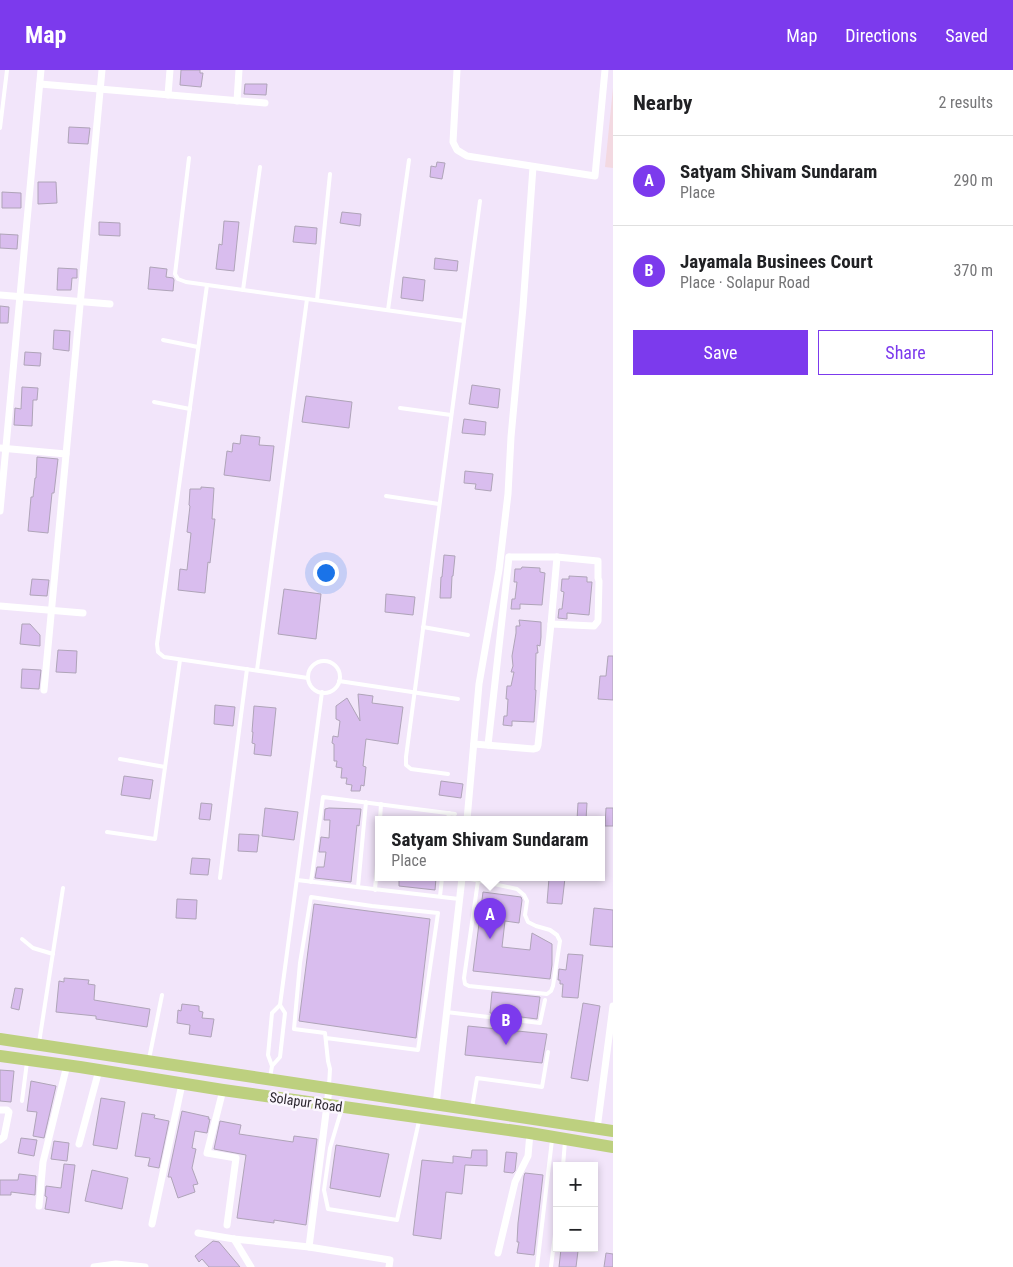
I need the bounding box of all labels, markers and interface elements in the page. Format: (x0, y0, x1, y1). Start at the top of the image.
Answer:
text: Map (25, 21, 66, 49)
text: Map (786, 25, 817, 46)
text: Directions (845, 25, 917, 46)
text: Saved (945, 25, 988, 46)
text: Nearby (633, 91, 692, 115)
text: 2 results (938, 93, 993, 112)
text: Satyam Shivam Sundaram (680, 160, 877, 183)
text: A (644, 171, 654, 190)
text: 290 m (954, 171, 993, 190)
text: Place (680, 183, 715, 202)
text: Jayamala Businees Court (680, 250, 873, 273)
text: B (645, 261, 653, 280)
text: 370 m (954, 261, 993, 280)
text: Place · Solapur Road (680, 273, 810, 292)
button: Save (633, 330, 808, 375)
button: Share (818, 330, 993, 375)
your location (313, 560, 339, 586)
popup (375, 816, 605, 881)
text: Satyam Shivam Sundaram (391, 828, 589, 851)
text: Place (391, 851, 426, 870)
pin: A (474, 898, 506, 939)
pin: B (490, 1004, 522, 1045)
street label: Solapur Road (269, 1089, 343, 1115)
map controls (553, 1162, 598, 1252)
button: + (553, 1162, 598, 1207)
button: − (553, 1207, 598, 1252)

